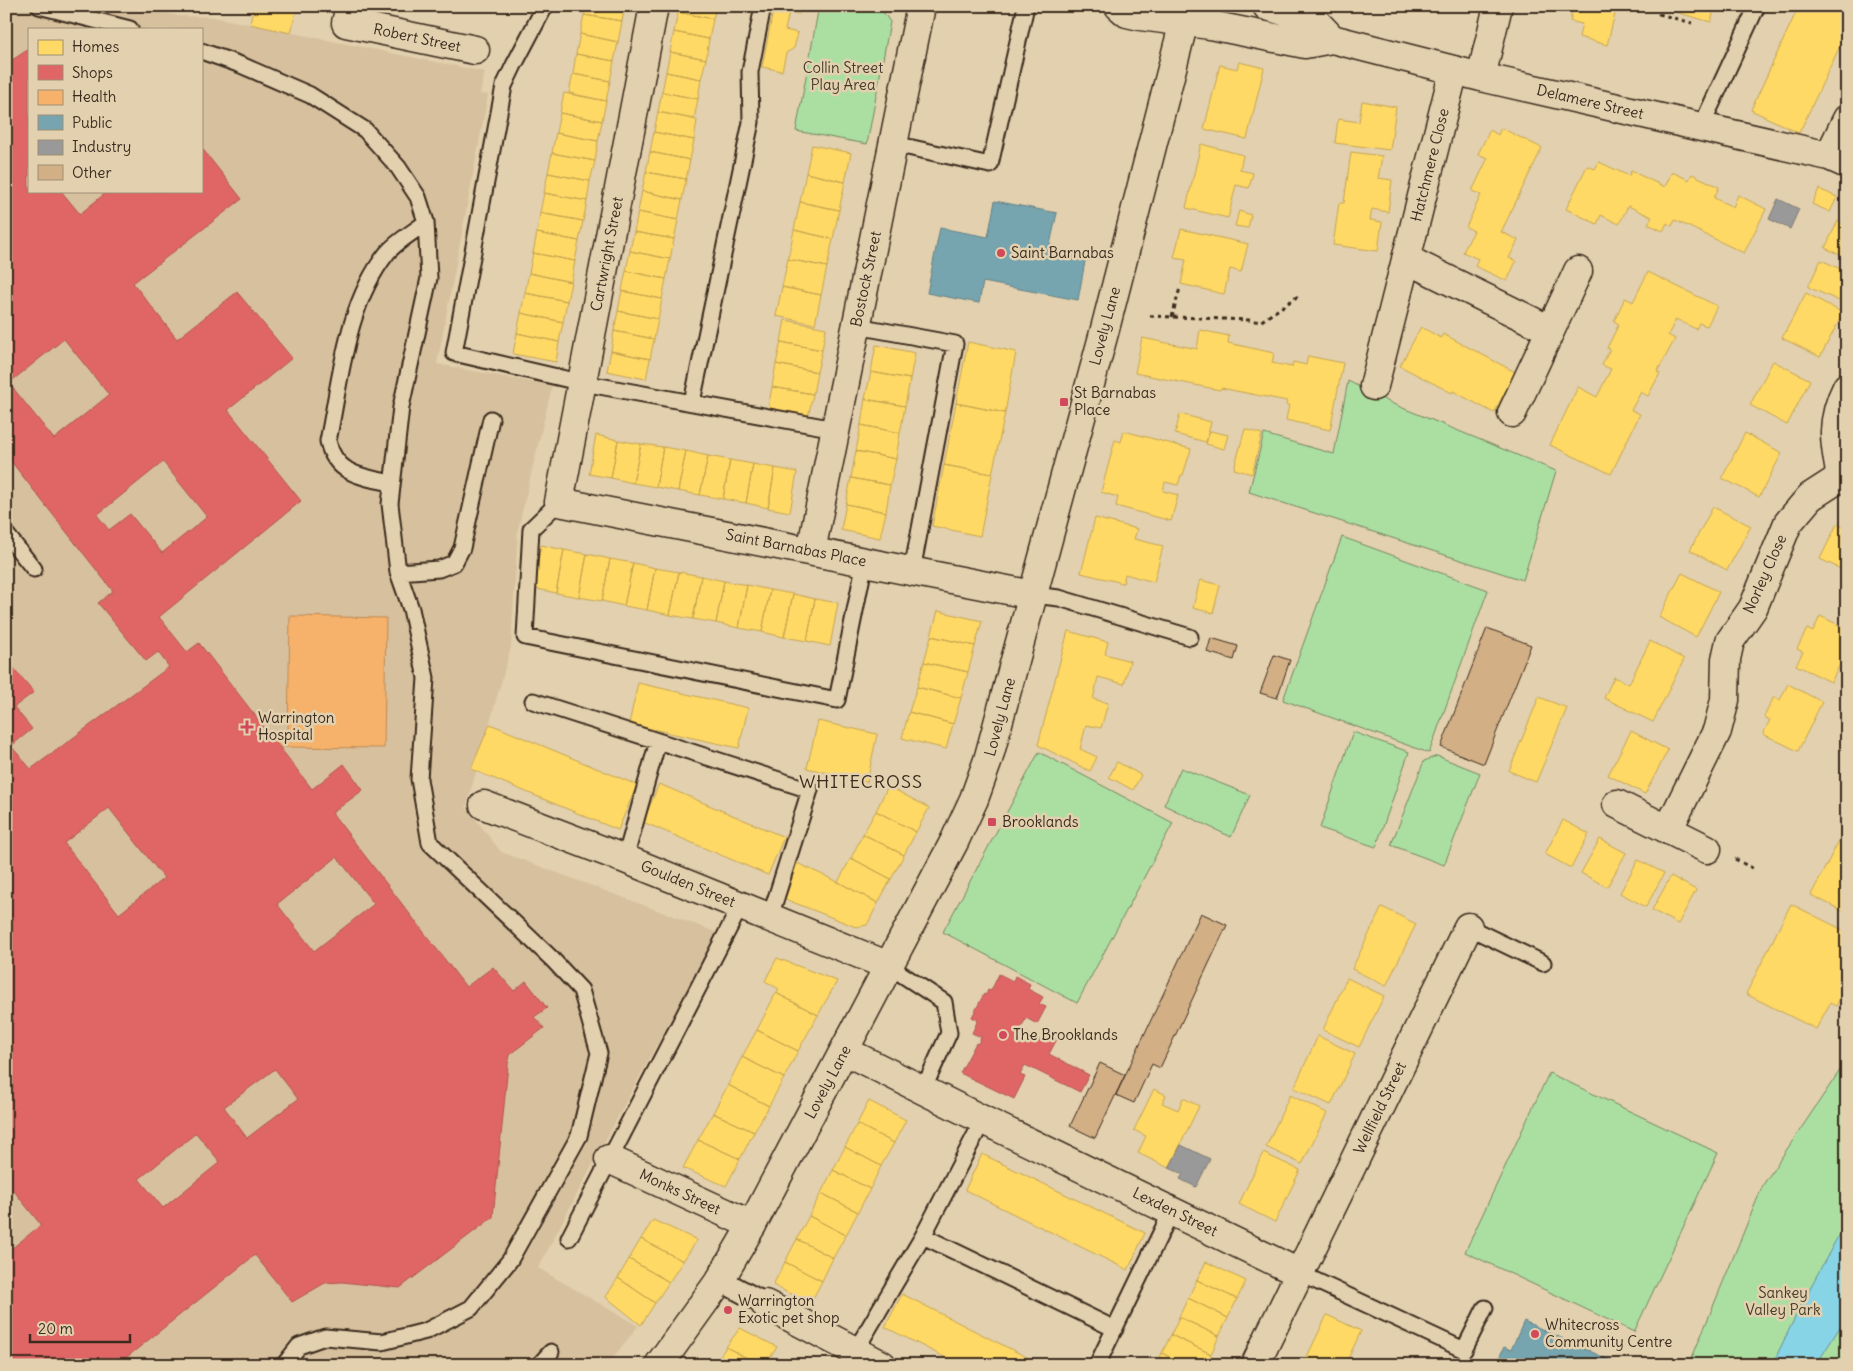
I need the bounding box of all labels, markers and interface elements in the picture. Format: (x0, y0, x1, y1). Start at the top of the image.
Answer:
street label: Robert Street (372, 19, 463, 56)
legend (28, 28, 202, 192)
text: Homes (72, 37, 119, 56)
park label: Collin Street Play Area (803, 58, 883, 94)
text: Shops (72, 63, 113, 82)
street label: Delamere Street (1535, 80, 1645, 123)
text: Health (72, 87, 117, 106)
street label: Hatchmere Close (1406, 106, 1453, 223)
text: Public (72, 113, 113, 132)
text: Industry (72, 137, 131, 156)
text: Other (72, 163, 112, 182)
street label: Cartwright Street (586, 195, 627, 313)
street label: Bostock Street (846, 229, 885, 329)
place label: Saint Barnabas (1011, 243, 1114, 262)
marker: Saint Barnabas (995, 247, 1007, 259)
street label: Lovely Lane (1085, 284, 1124, 367)
place label: St Barnabas Place (1074, 383, 1156, 419)
marker: St Barnabas Place (1058, 396, 1070, 408)
street label: Saint Barnabas Place (724, 525, 868, 570)
street label: Norley Close (1739, 531, 1790, 616)
street label: Lovely Lane (980, 675, 1019, 758)
place label: Warrington Hospital (258, 708, 335, 744)
marker: Warrington Hospital (240, 720, 254, 734)
district label: WHITECROSS (799, 770, 923, 793)
place label: Brooklands (1002, 812, 1079, 831)
marker: Brooklands (986, 816, 998, 828)
street label: Goulden Street (638, 856, 738, 911)
place label: The Brooklands (1013, 1025, 1118, 1044)
marker: The Brooklands (997, 1029, 1009, 1041)
street label: Lovely Lane (800, 1042, 855, 1122)
street label: Wellfield Street (1349, 1059, 1410, 1157)
street label: Monks Street (637, 1165, 724, 1219)
street label: Lexden Street (1130, 1183, 1221, 1240)
park label: Sankey Valley Park (1745, 1283, 1821, 1319)
place label: Warrington Exotic pet shop (738, 1291, 839, 1327)
marker: Warrington Exotic pet shop (722, 1304, 734, 1316)
scale bar (30, 1311, 130, 1343)
place label: Whitecross Community Centre (1545, 1315, 1672, 1351)
text: 20 m (38, 1319, 73, 1338)
marker: Whitecross Community Centre (1529, 1328, 1541, 1340)

